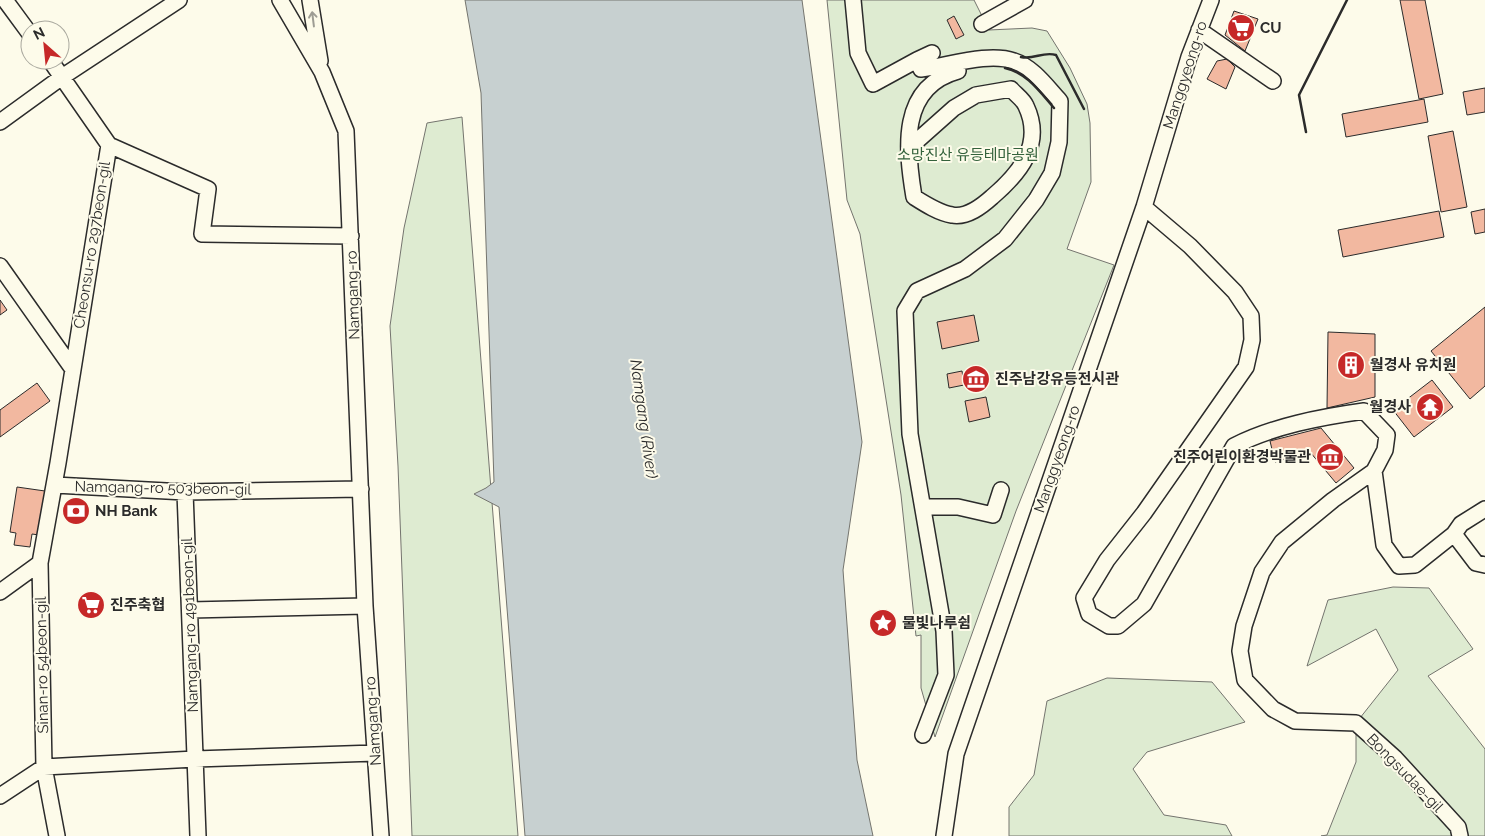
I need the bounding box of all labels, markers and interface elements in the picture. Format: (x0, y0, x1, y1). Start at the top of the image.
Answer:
one-way arrow (307, 11, 317, 27)
supermarket icon: CU (1226, 13, 1256, 43)
street label: Manggyeong-ro (1159, 19, 1211, 131)
place label: CU (1260, 19, 1282, 37)
north arrow (20, 20, 70, 70)
text: N (31, 24, 47, 43)
park label: 소망진산 유등테마공원 (897, 146, 1039, 164)
street label: Cheonsu-ro 297beon-gil (70, 159, 114, 330)
street label: Namgang-ro (342, 250, 364, 340)
building icon: 월경사 유치원 (1336, 350, 1366, 380)
place label: 월경사 유치원 (1370, 356, 1456, 374)
water label: Namgang (River) (626, 358, 662, 480)
museum icon: 진주남강유등전시관 (961, 364, 991, 394)
place label: 진주남강유등전시관 (995, 370, 1119, 388)
temple icon: 월경사 (1415, 392, 1445, 422)
place label: 월경사 (1370, 398, 1411, 416)
street label: Manggyeong-ro (1030, 403, 1084, 515)
museum icon: 진주어린이환경박물관 (1315, 442, 1345, 472)
place label: 진주어린이환경박물관 (1173, 448, 1311, 466)
street label: Namgang-ro 503beon-gil (74, 477, 253, 499)
bank icon: NH Bank (61, 496, 91, 526)
place label: NH Bank (95, 502, 158, 520)
street label: Namgang-ro 491beon-gil (178, 536, 202, 713)
supermarket icon: 진주축협 (76, 590, 106, 620)
street label: Sinan-ro 54beon-gil (32, 595, 52, 734)
place label: 진주축협 (110, 596, 165, 614)
place icon: 물빛나루쉼 (868, 608, 898, 638)
place label: 물빛나루쉼 (902, 614, 971, 632)
street label: Namgang-ro (361, 676, 385, 766)
street label: Bongsudae-gil (1363, 730, 1448, 817)

